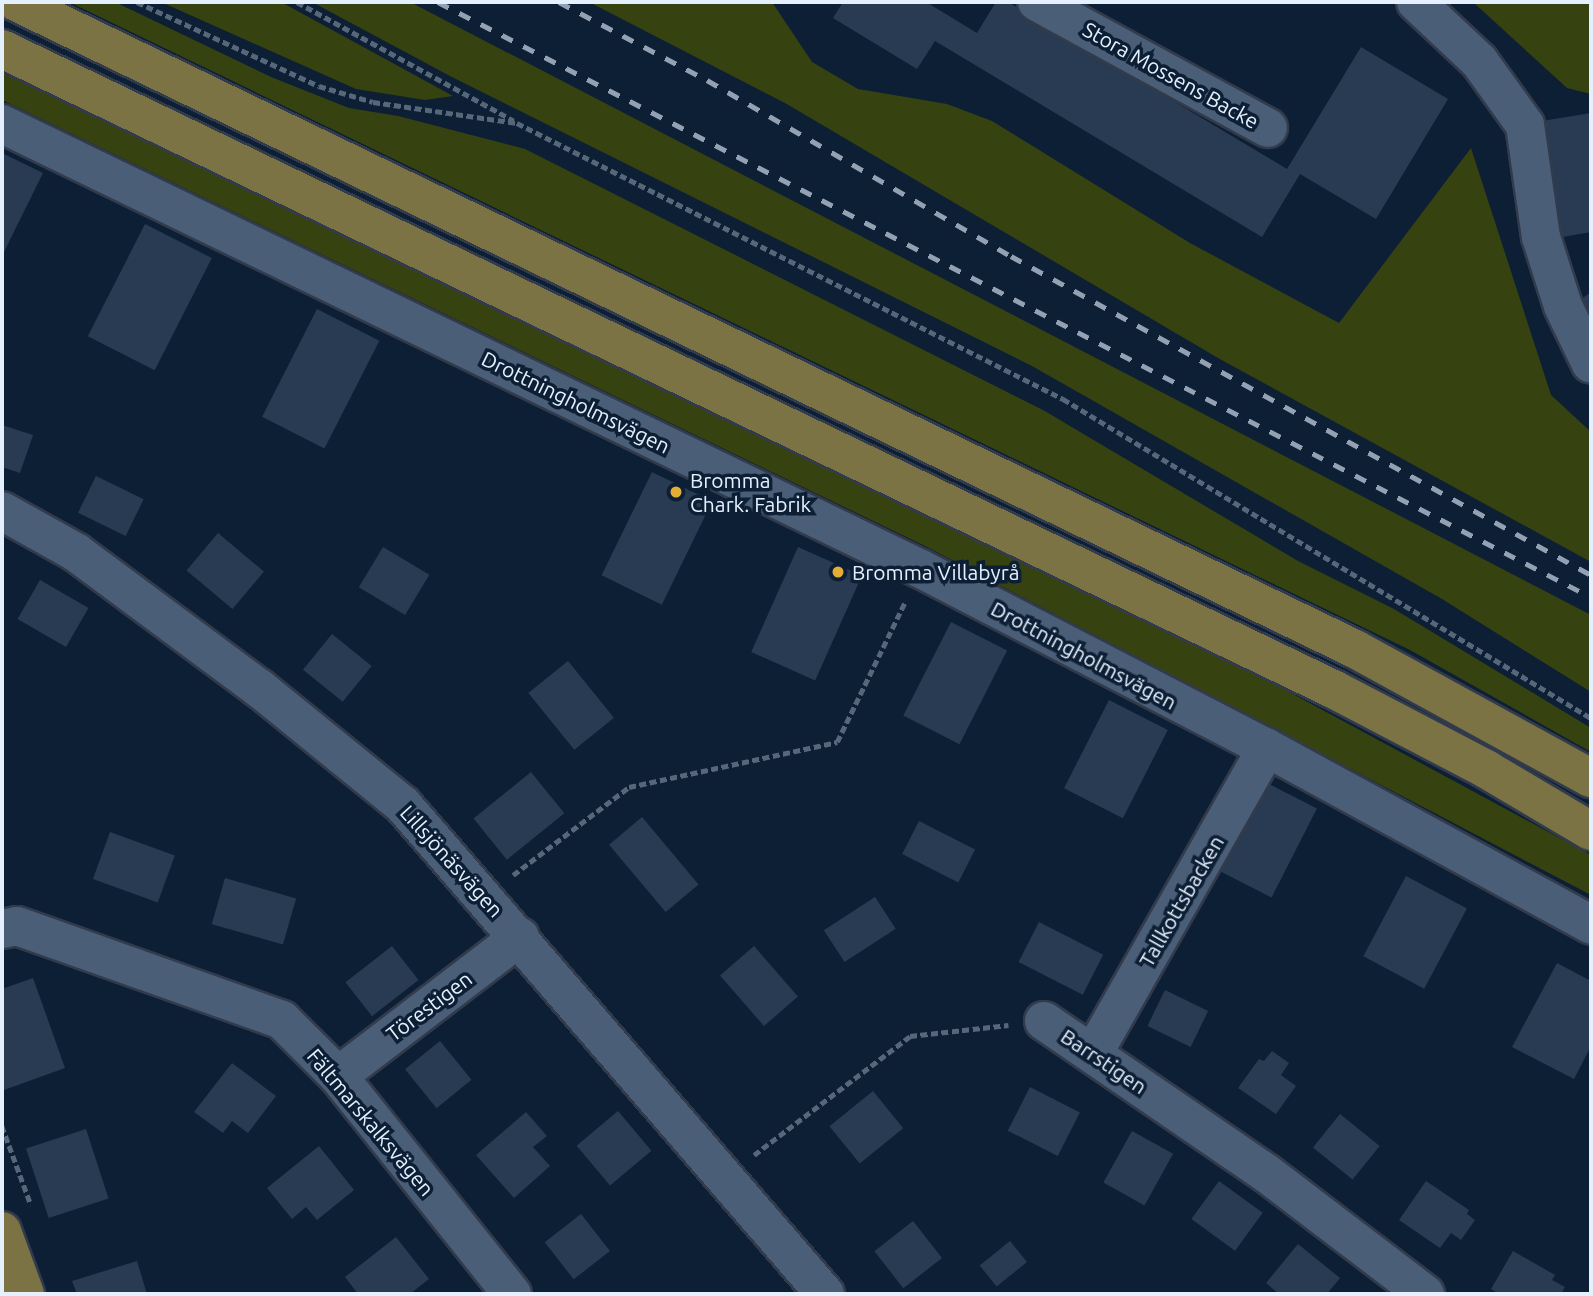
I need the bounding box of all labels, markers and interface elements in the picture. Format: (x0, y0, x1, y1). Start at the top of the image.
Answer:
street label: Stora Mossens Backe (1079, 16, 1263, 134)
street label: Drottningholmsvägen (478, 345, 674, 459)
place label: Bromma Chark. Fabrik (690, 467, 811, 517)
marker: Bromma Chark. Fabrik (668, 484, 684, 500)
place label: Bromma Villabyrå (852, 559, 1019, 585)
marker: Bromma Villabyrå (830, 564, 846, 580)
street label: Drottningholmsvägen (987, 595, 1181, 715)
street label: Lillsjönäsvägen (395, 800, 509, 922)
street label: Tallkottsbacken (1133, 831, 1229, 971)
street label: Törestigen (381, 966, 477, 1046)
street label: Barrstigen (1056, 1023, 1152, 1099)
street label: Fältmarskalksvägen (302, 1043, 440, 1201)

